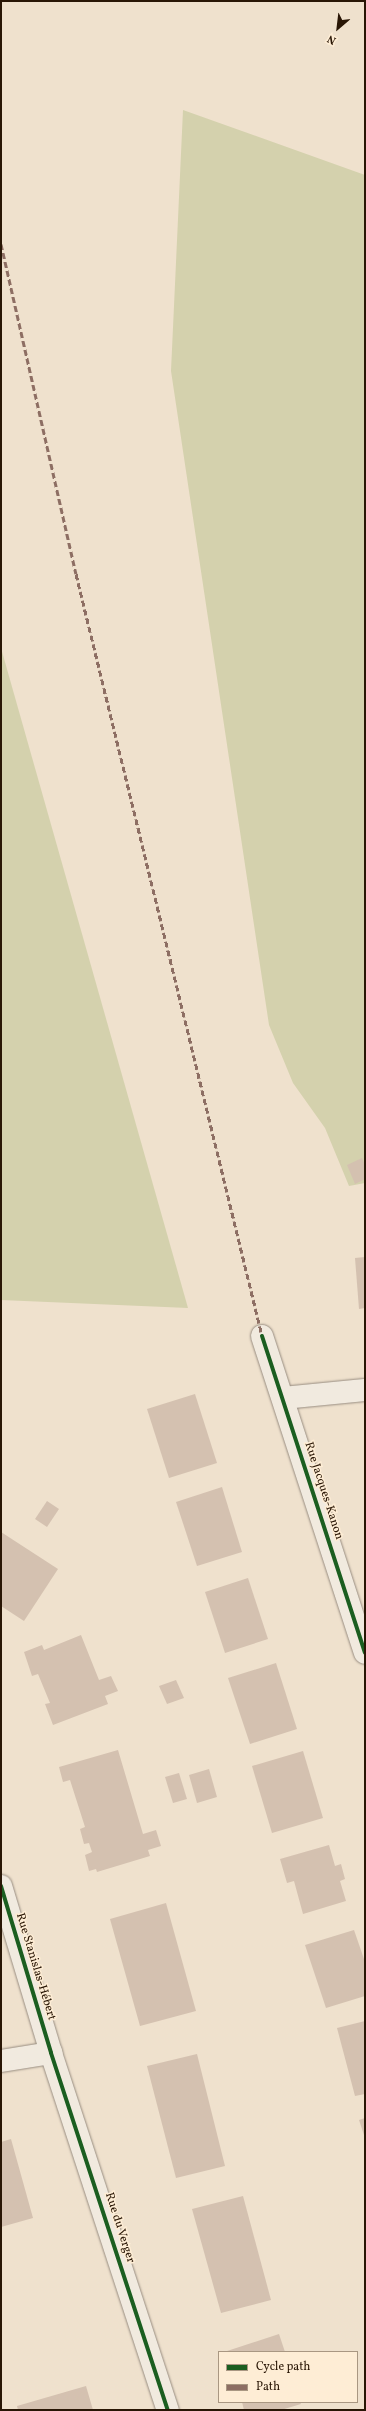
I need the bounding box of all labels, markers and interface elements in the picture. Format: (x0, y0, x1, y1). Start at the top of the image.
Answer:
north arrow (318, 8, 358, 48)
text: N (325, 31, 339, 48)
street label: Rue Jacques-Kanon (300, 1440, 346, 1542)
street label: Rue Stanislas-Hébert (12, 1912, 58, 2022)
street label: Rue du Verger (101, 2191, 137, 2265)
legend (218, 2351, 358, 2403)
text: Cycle path (256, 2359, 311, 2375)
text: Path (256, 2379, 280, 2395)

